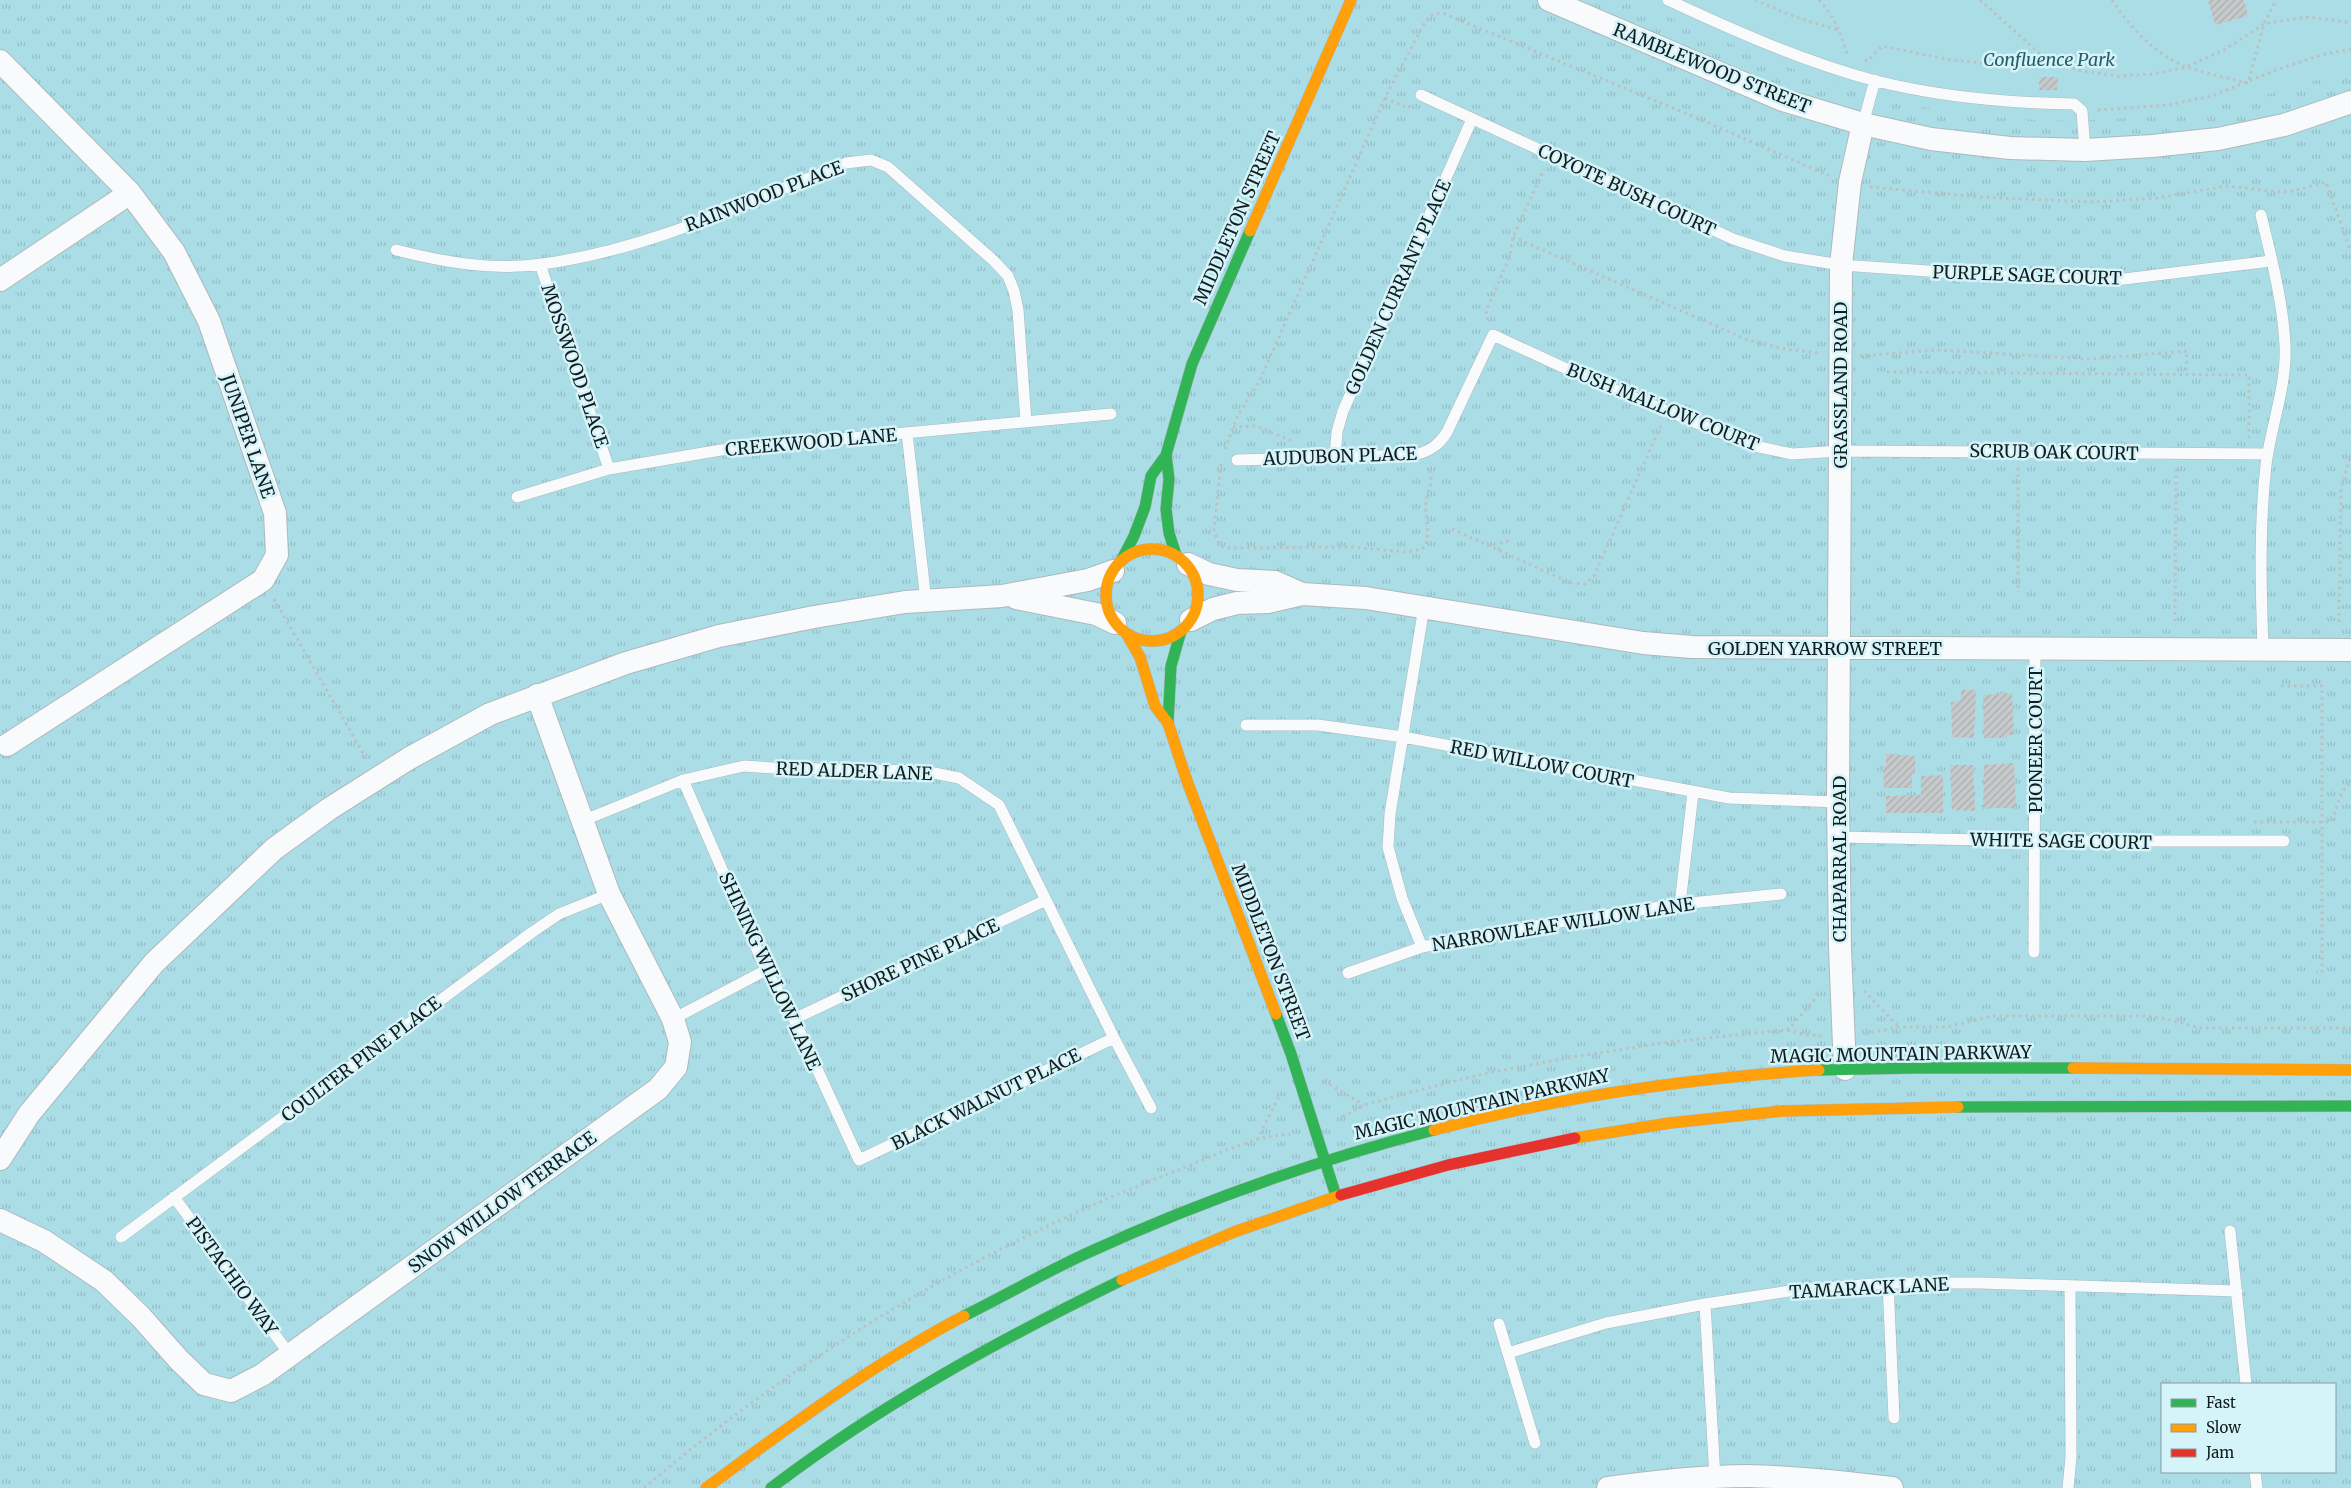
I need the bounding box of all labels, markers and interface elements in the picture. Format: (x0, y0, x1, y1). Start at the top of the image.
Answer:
street label: RAMBLEWOOD STREET (1610, 18, 1815, 118)
park label: Confluence Park (1983, 48, 2115, 71)
street label: MIDDLETON STREET (1188, 127, 1286, 308)
street label: COYOTE BUSH COURT (1534, 139, 1720, 242)
street label: RAINWOOD PLACE (682, 155, 847, 237)
street label: GOLDEN CURRANT PLACE (1340, 175, 1456, 398)
street label: PURPLE SAGE COURT (1932, 260, 2123, 290)
street label: MOSSWOOD PLACE (536, 281, 614, 452)
street label: GRASSLAND ROAD (1829, 302, 1852, 468)
street label: BUSH MALLOW COURT (1563, 358, 1763, 456)
street label: JUNIPER LANE (216, 370, 280, 502)
street label: CREEKWOOD LANE (724, 423, 898, 461)
street label: SCRUB OAK COURT (1969, 439, 2139, 465)
street label: AUDUBON PLACE (1262, 442, 1418, 470)
street label: GOLDEN YARROW STREET (1708, 637, 1943, 660)
street label: PIONEER COURT (2024, 666, 2047, 813)
street label: RED WILLOW COURT (1448, 735, 1636, 793)
street label: RED ALDER LANE (775, 757, 933, 785)
street label: CHAPARRAL ROAD (1828, 776, 1851, 942)
street label: WHITE SAGE COURT (1969, 828, 2153, 854)
street label: MIDDLETON STREET (1227, 860, 1315, 1044)
street label: SHINING WILLOW LANE (714, 868, 826, 1074)
street label: NARROWLEAF WILLOW LANE (1430, 892, 1696, 956)
street label: SHORE PINE PLACE (837, 913, 1003, 1007)
street label: COULTER PINE PLACE (276, 991, 446, 1127)
street label: MAGIC MOUNTAIN PARKWAY (1770, 1040, 2032, 1068)
street label: BLACK WALNUT PLACE (887, 1043, 1085, 1155)
street label: MAGIC MOUNTAIN PARKWAY (1352, 1063, 1612, 1145)
street label: SNOW WILLOW TERRACE (403, 1126, 601, 1278)
street label: PISTACHIO WAY (181, 1212, 283, 1340)
street label: TAMARACK LANE (1788, 1272, 1950, 1304)
legend (2161, 1383, 2336, 1473)
text: Fast (2206, 1393, 2236, 1412)
text: Slow (2206, 1418, 2241, 1437)
text: Jam (2205, 1443, 2234, 1462)

